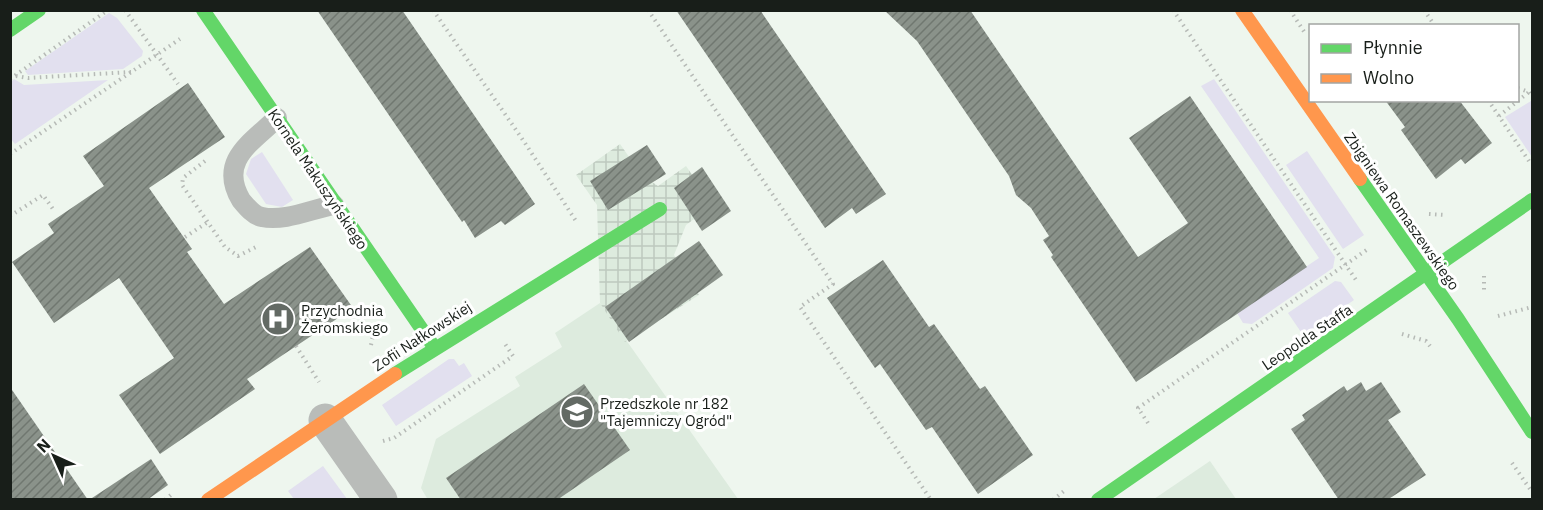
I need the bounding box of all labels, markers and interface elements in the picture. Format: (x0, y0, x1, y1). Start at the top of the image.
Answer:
legend (1309, 24, 1519, 102)
text: Płynnie (1363, 36, 1423, 59)
text: Wolno (1363, 66, 1414, 89)
street label: Kornela Makuszyńskiego (264, 105, 372, 253)
street label: Zbigniewa Romaszewskiego (1340, 128, 1464, 294)
street label: Zofii Nałkowskiej (369, 297, 475, 375)
street label: Leopolda Staffa (1258, 300, 1356, 374)
hospital icon: Przychodnia Żeromskiego (260, 301, 296, 337)
place label: Przychodnia Żeromskiego (301, 301, 388, 337)
school or university icon: Przedszkole nr 182 "Tajemniczy Ogród" (559, 394, 595, 430)
place label: Przedszkole nr 182 "Tajemniczy Ogród" (600, 394, 732, 430)
north arrow (24, 426, 84, 486)
text: N (32, 434, 55, 457)

